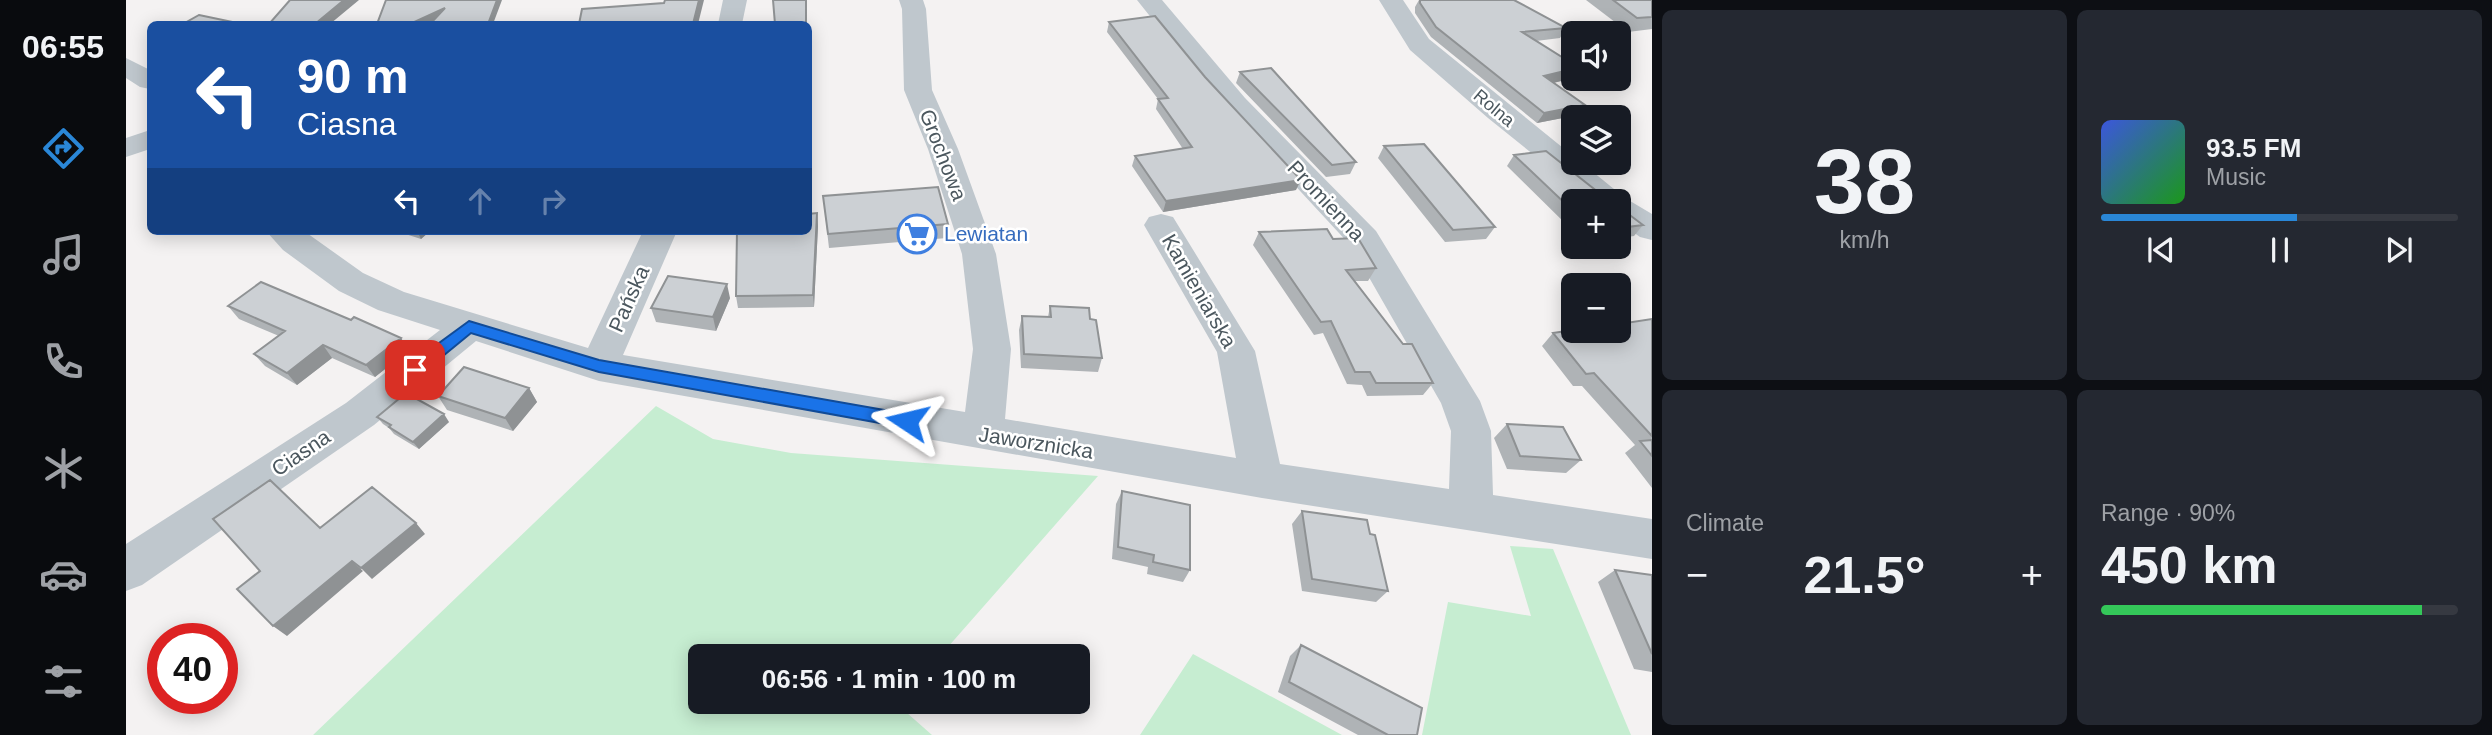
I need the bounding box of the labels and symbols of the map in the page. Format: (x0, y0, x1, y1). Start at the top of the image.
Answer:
street label: Rolna (1470, 85, 1519, 131)
street label: Grochowa (916, 106, 971, 204)
street label: Promienna (1283, 156, 1370, 246)
supermarket icon: Lewiatan (896, 213, 938, 255)
place label: Lewiatan (944, 222, 1028, 245)
street label: Kamieniarska (1158, 230, 1241, 352)
street label: Pańska (604, 262, 653, 335)
pin (385, 340, 445, 400)
position arrow (870, 384, 944, 458)
street label: Jaworznicka (977, 422, 1095, 463)
street label: Ciasna (267, 425, 335, 480)
speed limit sign: 40 (147, 623, 238, 714)

